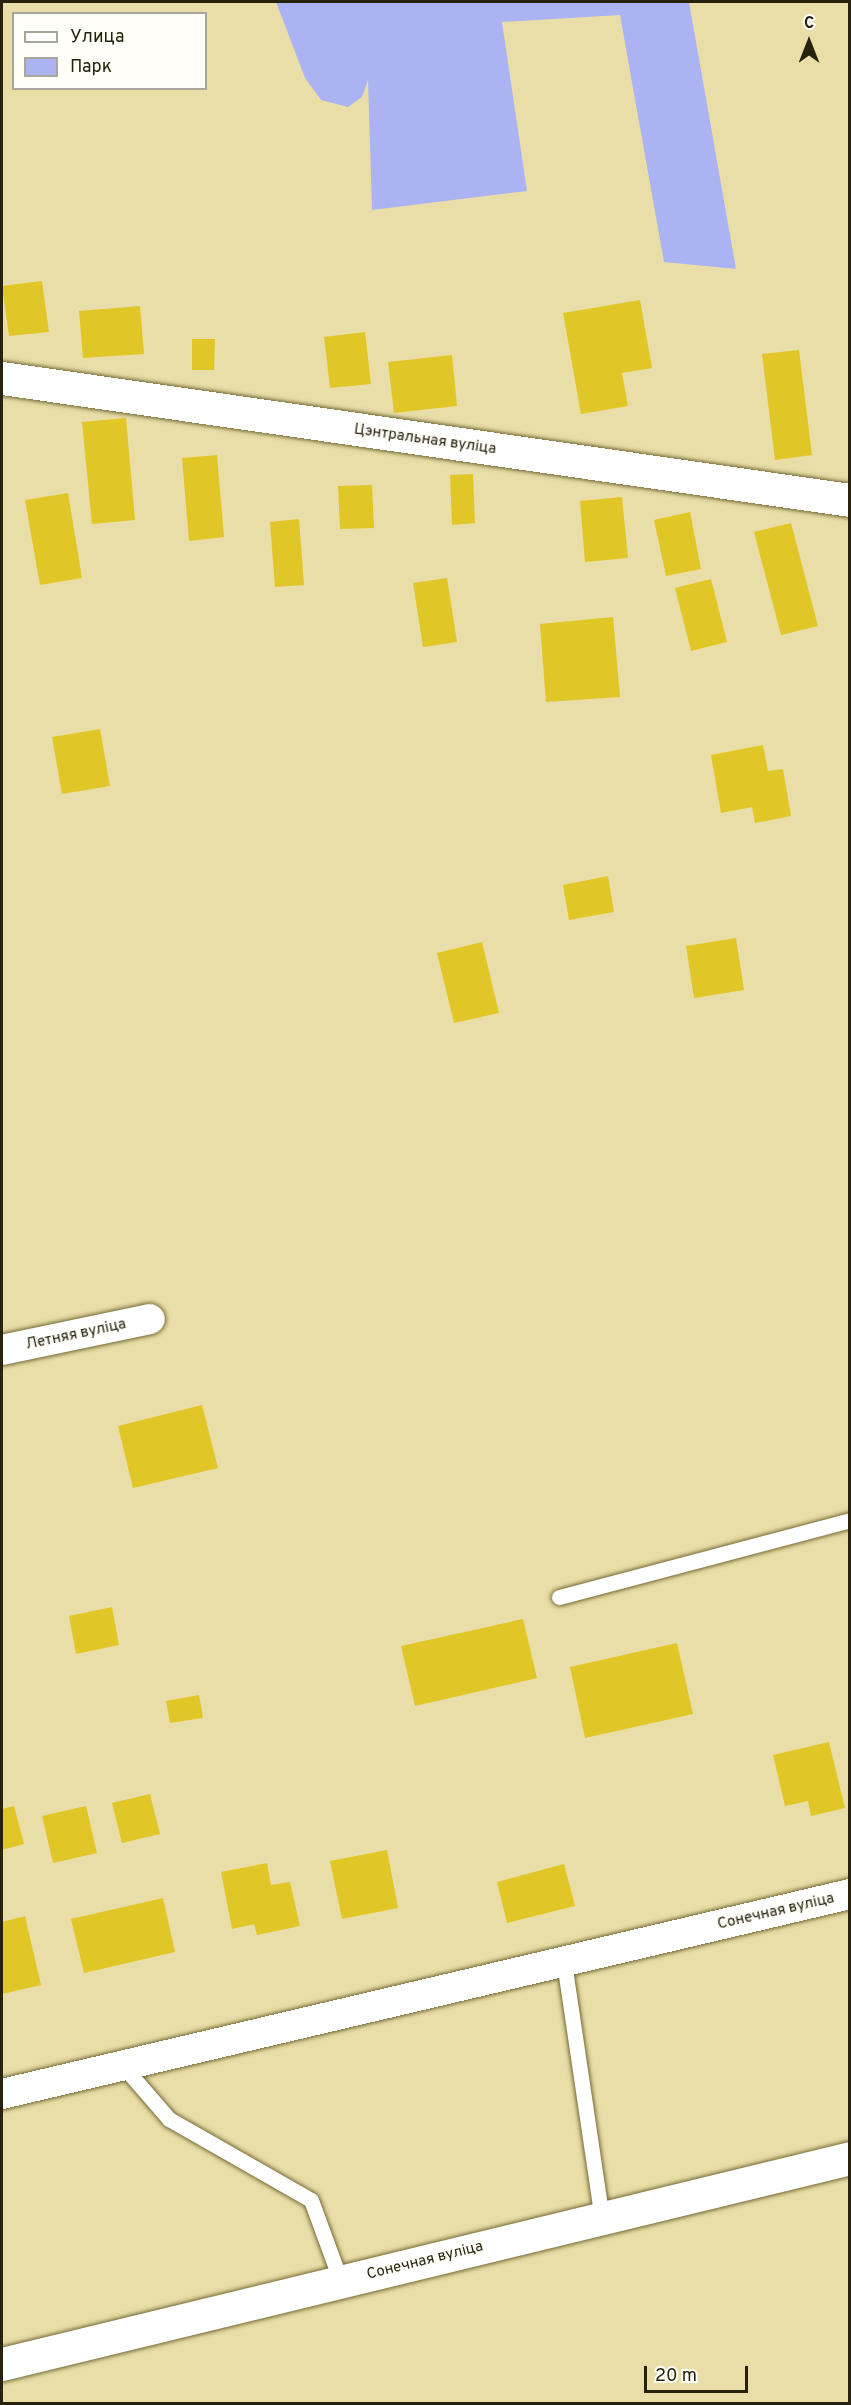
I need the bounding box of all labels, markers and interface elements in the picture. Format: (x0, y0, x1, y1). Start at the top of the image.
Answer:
legend (12, 12, 207, 90)
north arrow (779, 12, 839, 72)
text: С (804, 14, 814, 34)
text: Улица (70, 26, 124, 49)
text: Парк (70, 56, 112, 79)
street label: Цэнтральная вуліца (353, 421, 497, 459)
street label: Летняя вуліца (24, 1316, 128, 1354)
street label: Сонечная вуліца (716, 1890, 836, 1934)
street label: Сонечная вуліца (365, 2238, 485, 2284)
scale bar (647, 2354, 750, 2392)
text: 20 m (655, 2365, 697, 2388)

